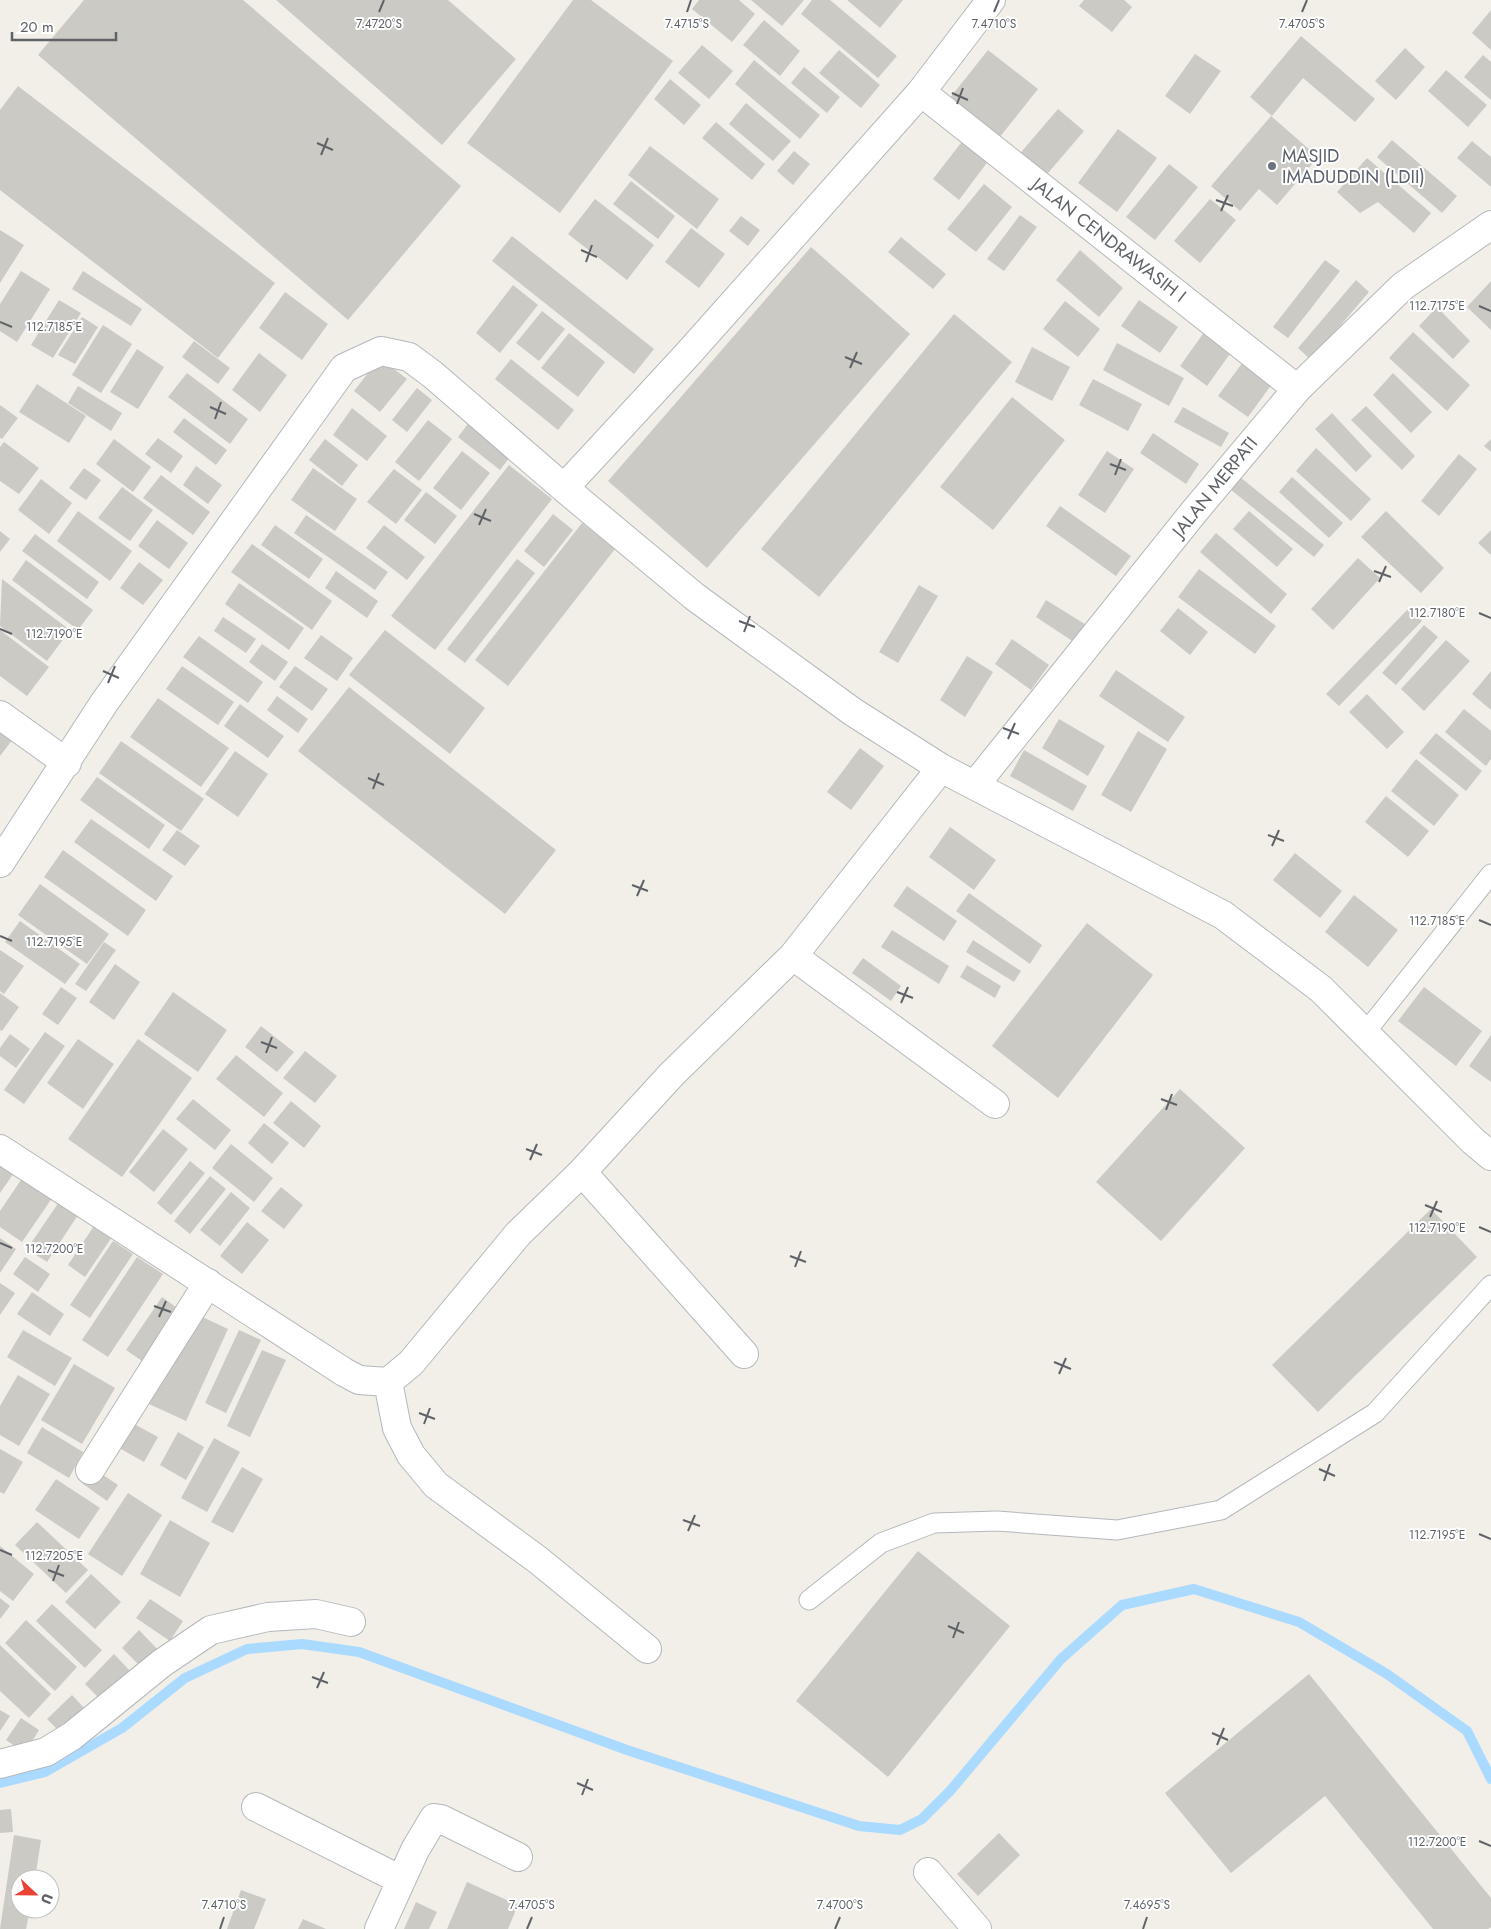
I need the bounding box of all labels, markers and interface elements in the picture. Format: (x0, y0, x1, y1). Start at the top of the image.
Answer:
scale bar (12, 10, 116, 42)
text: 7.4720°S (356, 15, 402, 33)
text: 7.4715°S (665, 15, 709, 33)
text: 7.4710°S (972, 15, 1017, 33)
text: 7.4705°S (1279, 15, 1325, 33)
text: 20 m (20, 16, 54, 38)
place label: MASJID IMADUDDIN (LDII) (1282, 143, 1425, 190)
marker: MASJID IMADUDDIN (LDII) (1266, 160, 1278, 172)
street label: JALAN CENDRAWASIH I (1025, 170, 1192, 309)
text: 112.7175°E (1409, 297, 1465, 315)
text: 112.7185°E (26, 318, 82, 336)
street label: JALAN MERPATI (1165, 431, 1264, 544)
text: 112.7180°E (1409, 604, 1465, 622)
text: 112.7190°E (26, 625, 82, 643)
text: 112.7185°E (1409, 912, 1465, 930)
text: 112.7195°E (26, 933, 82, 951)
text: 112.7190°E (1409, 1219, 1465, 1237)
text: 112.7200°E (25, 1240, 83, 1258)
text: 112.7195°E (1409, 1526, 1465, 1544)
text: 112.7205°E (25, 1547, 83, 1565)
text: 112.7200°E (1408, 1833, 1466, 1851)
north arrow (10, 1869, 60, 1919)
text: U (36, 1891, 58, 1907)
text: 7.4710°S (202, 1896, 247, 1914)
text: 7.4705°S (509, 1896, 555, 1914)
text: 7.4700°S (817, 1896, 864, 1914)
text: 7.4695°S (1124, 1896, 1171, 1914)

